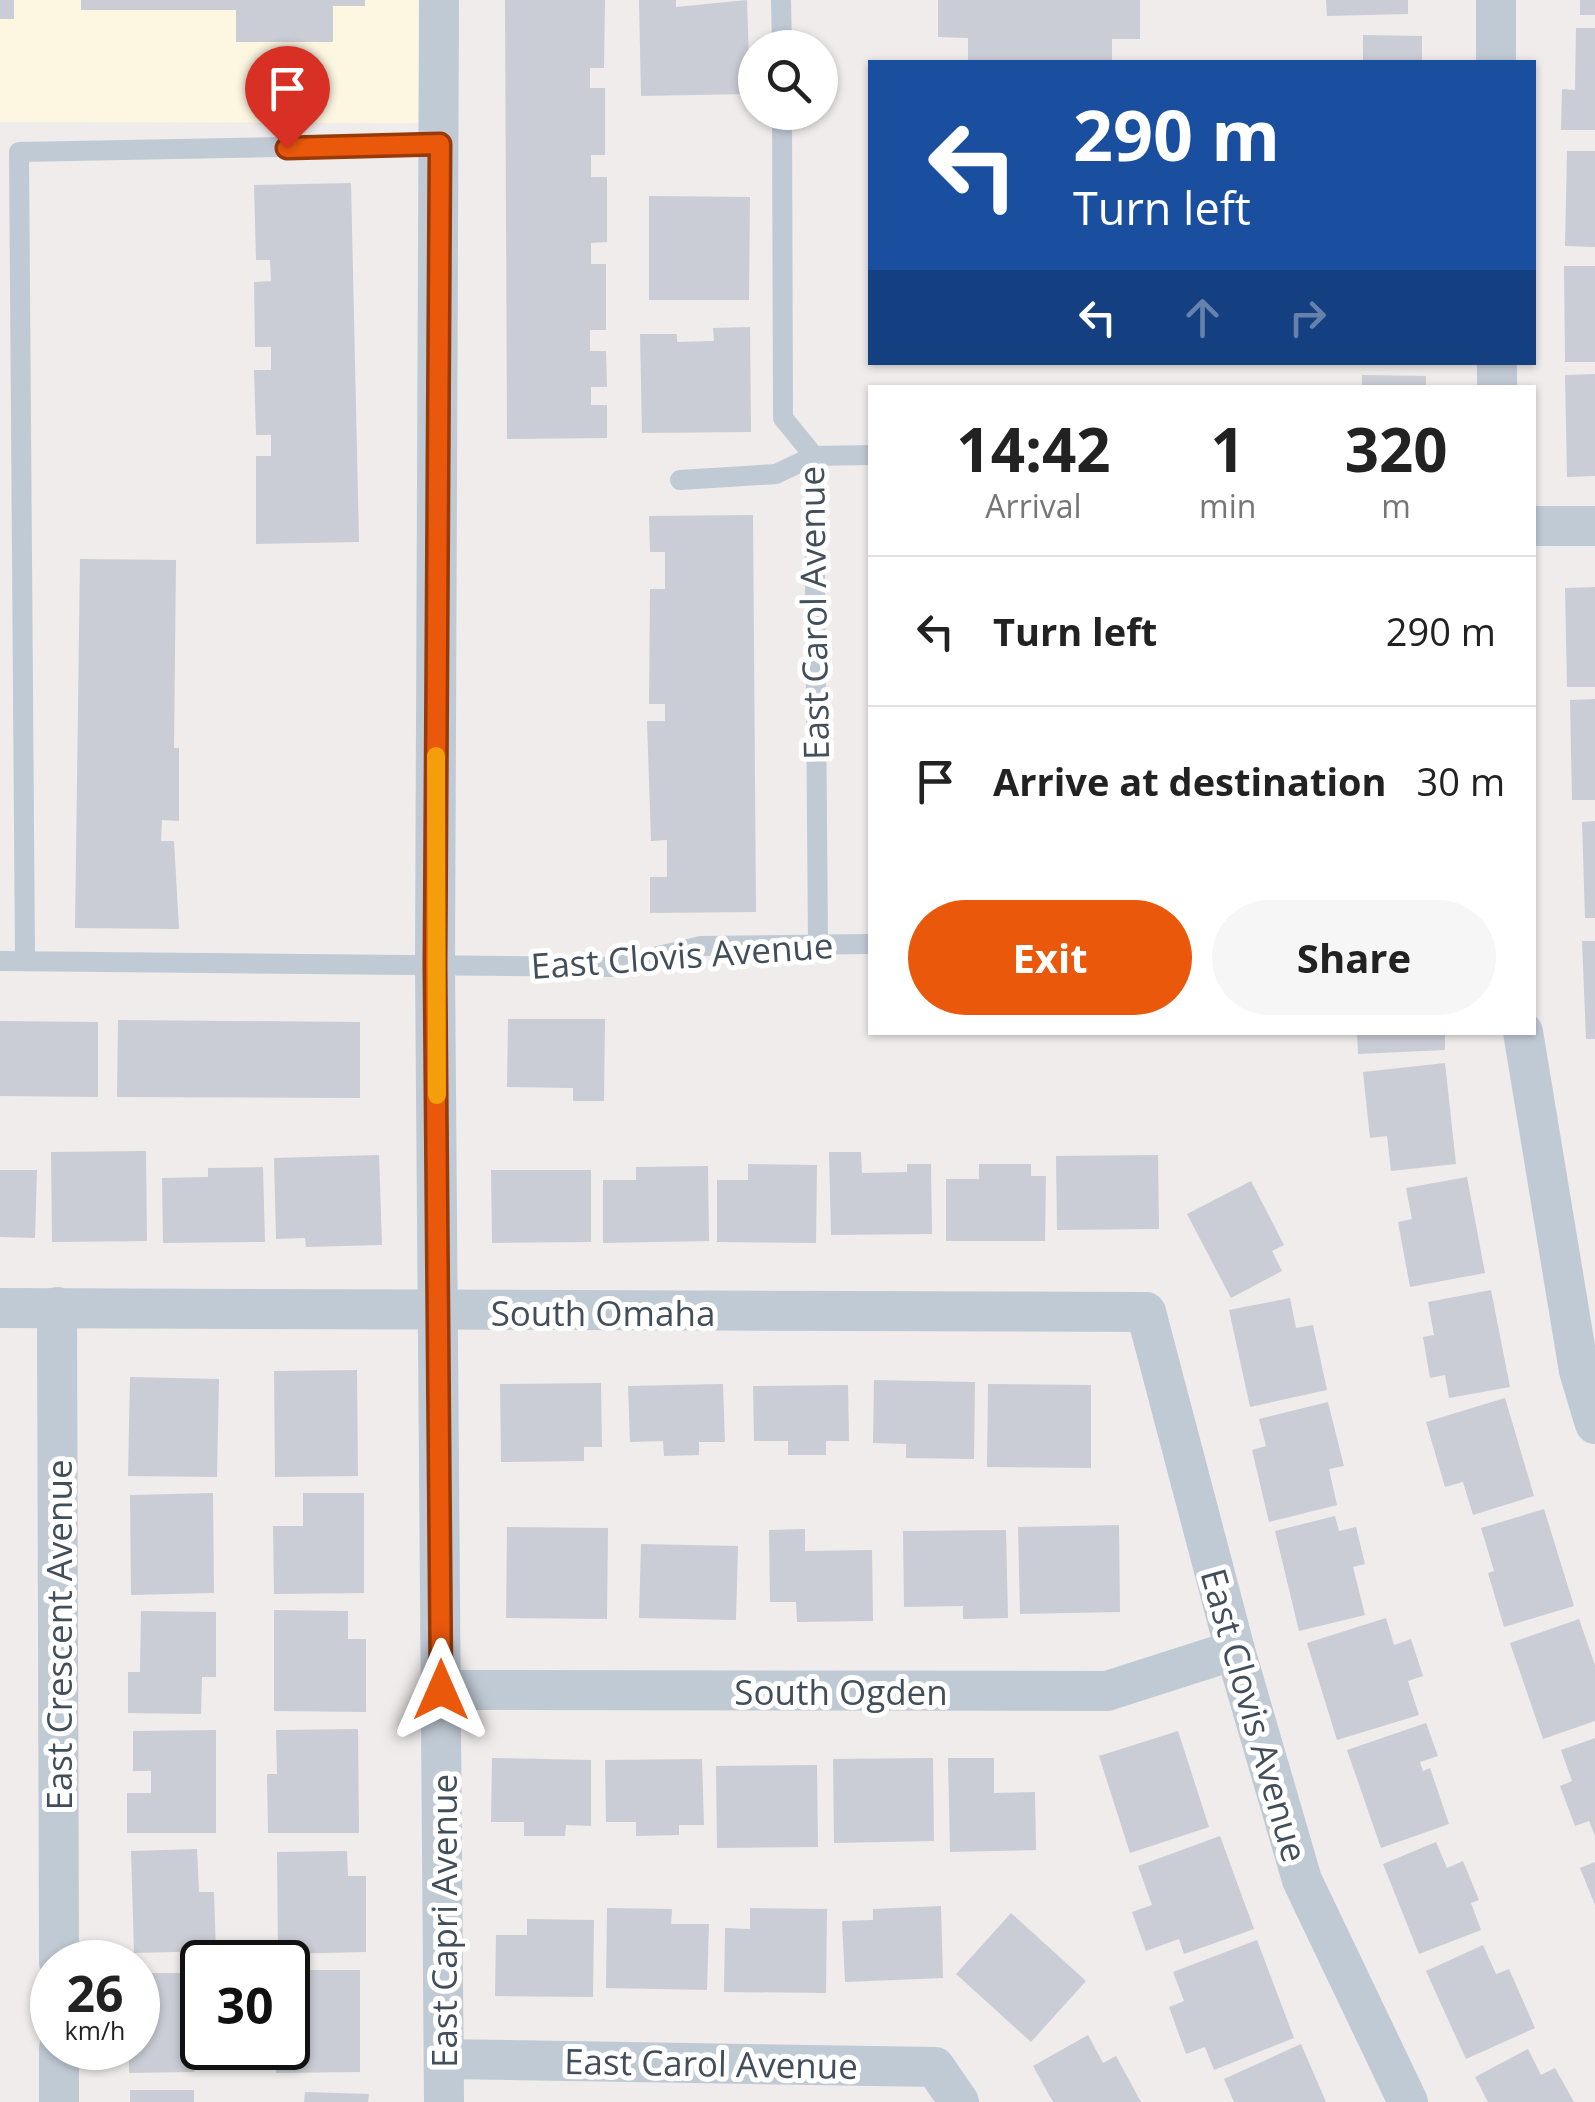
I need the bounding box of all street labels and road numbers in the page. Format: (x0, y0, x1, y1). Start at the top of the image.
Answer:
street label: East Carol Avenue (787, 466, 839, 760)
street label: East Clovis Avenue (529, 921, 835, 989)
street label: South Omaha (491, 1289, 715, 1336)
street label: East Crescent Avenue (35, 1459, 82, 1811)
street label: East Clovis Avenue (1191, 1563, 1319, 1867)
street label: South Ogden (734, 1668, 948, 1715)
street label: East Capri Avenue (420, 1774, 467, 2068)
street label: East Carol Avenue (564, 2037, 858, 2089)

